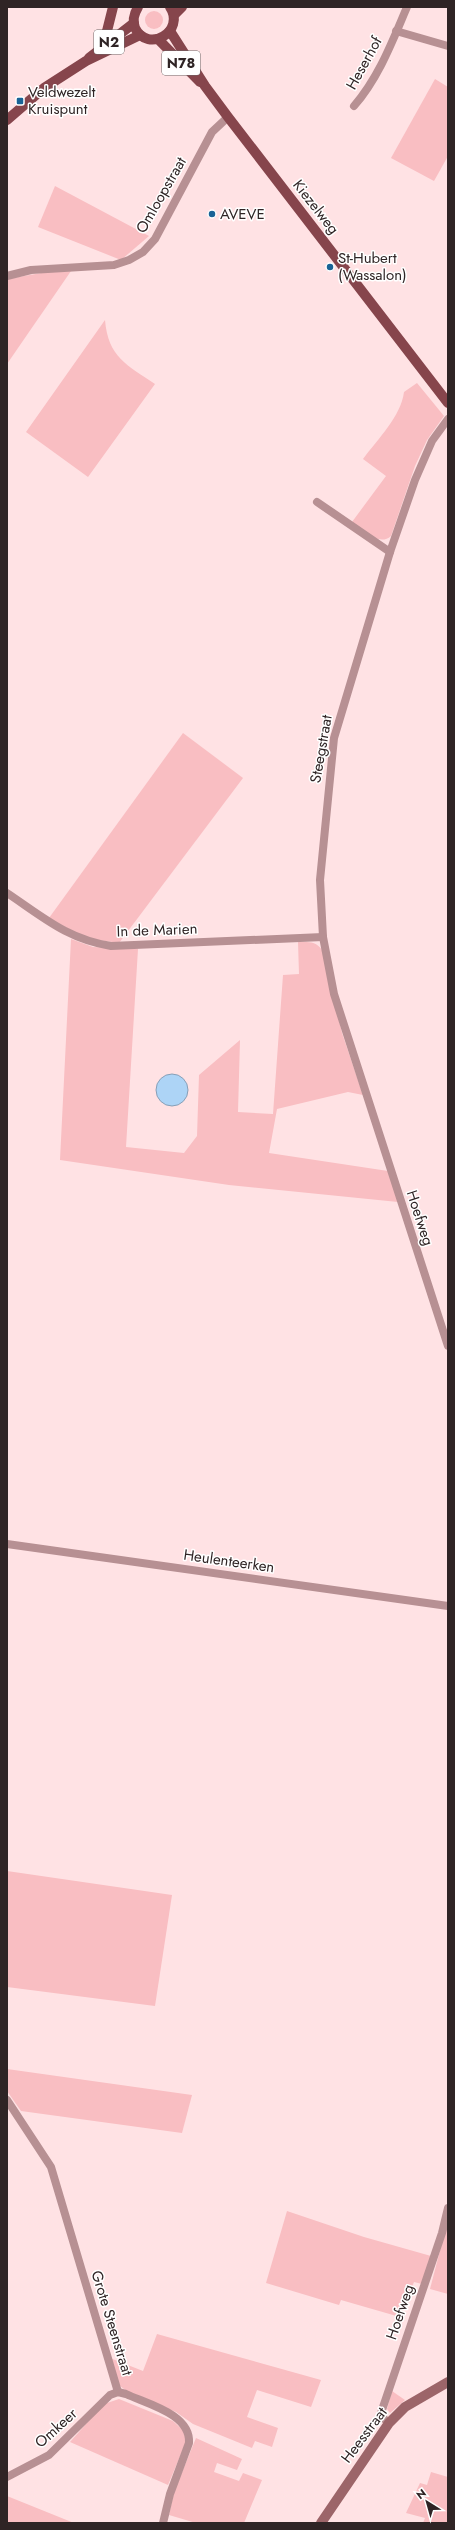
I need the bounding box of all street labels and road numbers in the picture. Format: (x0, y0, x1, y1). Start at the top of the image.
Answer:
road number: N2 (94, 30, 124, 54)
street label: Heserhof (340, 32, 388, 94)
road number: N78 (162, 51, 200, 75)
street label: Omloopstraat (130, 152, 192, 237)
street label: Kiezelweg (288, 175, 344, 239)
street label: Steegstraat (304, 713, 338, 785)
street label: In de Marien (116, 918, 198, 942)
street label: Hoefweg (401, 1187, 439, 1249)
street label: Heulenteerken (182, 1544, 276, 1578)
street label: Grote Steenstraat (86, 2268, 139, 2378)
street label: Hoefweg (380, 2281, 420, 2343)
street label: Omkeer (30, 2402, 83, 2453)
street label: Heesstraat (336, 2402, 393, 2468)

